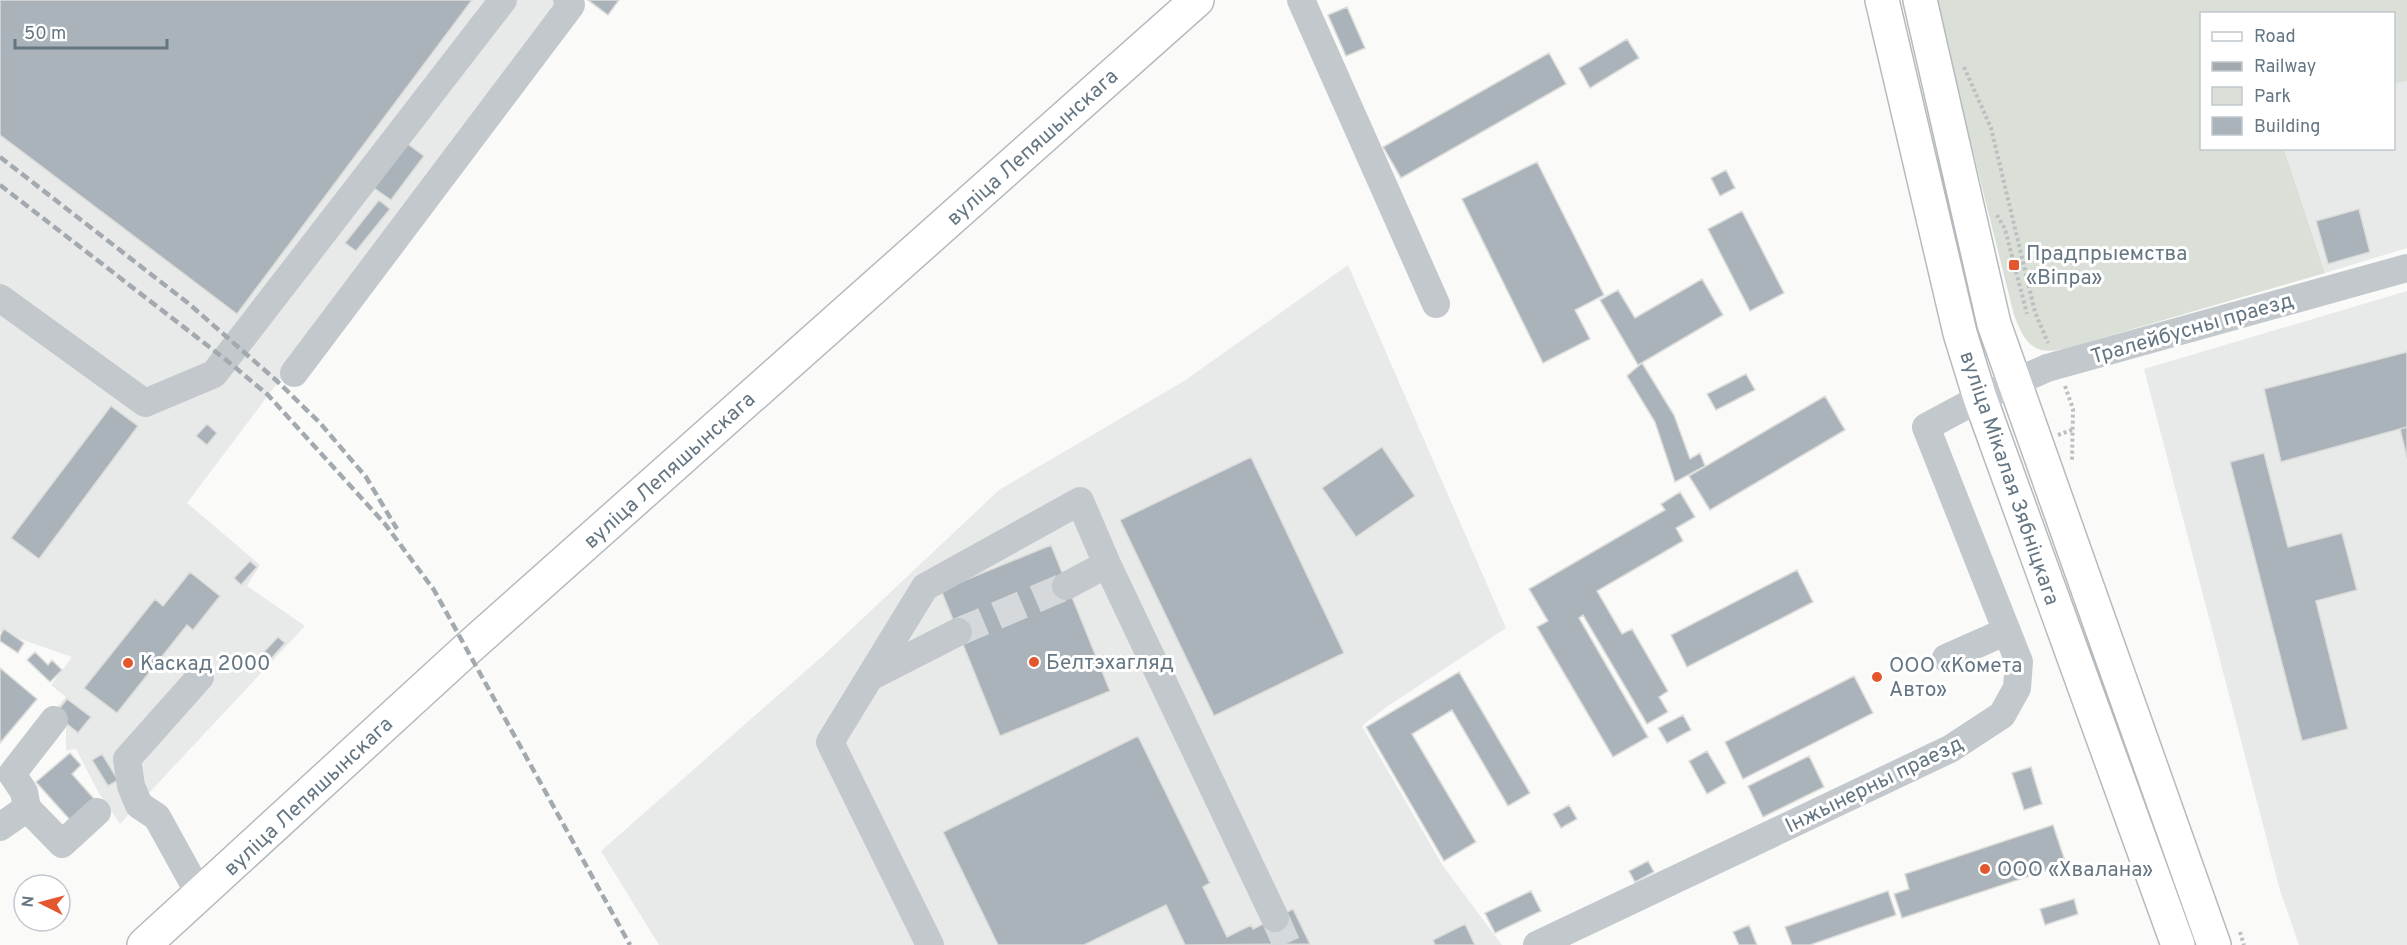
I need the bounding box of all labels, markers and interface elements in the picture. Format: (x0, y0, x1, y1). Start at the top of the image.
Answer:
scale bar (15, 12, 166, 50)
legend (2200, 12, 2395, 150)
text: 50 m (24, 23, 66, 46)
text: Road (2254, 26, 2296, 49)
text: Railway (2254, 56, 2316, 79)
street label: вуліца Лепяшынскага (942, 64, 1125, 232)
text: Park (2254, 86, 2291, 109)
text: Building (2254, 116, 2320, 139)
place label: Прадпрыемства «Віпра» (2026, 241, 2187, 292)
marker: Прадпрыемства «Віпра» (2007, 258, 2021, 272)
street label: Тралейбусны праезд (2088, 288, 2297, 371)
street label: вуліца Мікалая Зябніцкага (1952, 348, 2065, 609)
street label: вуліца Лепяшынскага (579, 387, 762, 555)
place label: Белтэхагляд (1046, 650, 1174, 677)
place label: Каскад 2000 (140, 651, 271, 678)
place label: ООО «Комета Авто» (1889, 653, 2022, 704)
marker: Белтэхагляд (1027, 655, 1041, 669)
marker: Каскад 2000 (121, 656, 135, 670)
marker: ООО «Комета Авто» (1870, 670, 1884, 684)
street label: вуліца Лепяшынскага (219, 712, 399, 883)
street label: Інжынерны праезд (1781, 731, 1968, 840)
place label: ООО «Хвалана» (1997, 857, 2153, 884)
marker: ООО «Хвалана» (1978, 862, 1992, 876)
north arrow (12, 873, 72, 933)
text: N (19, 895, 40, 908)

